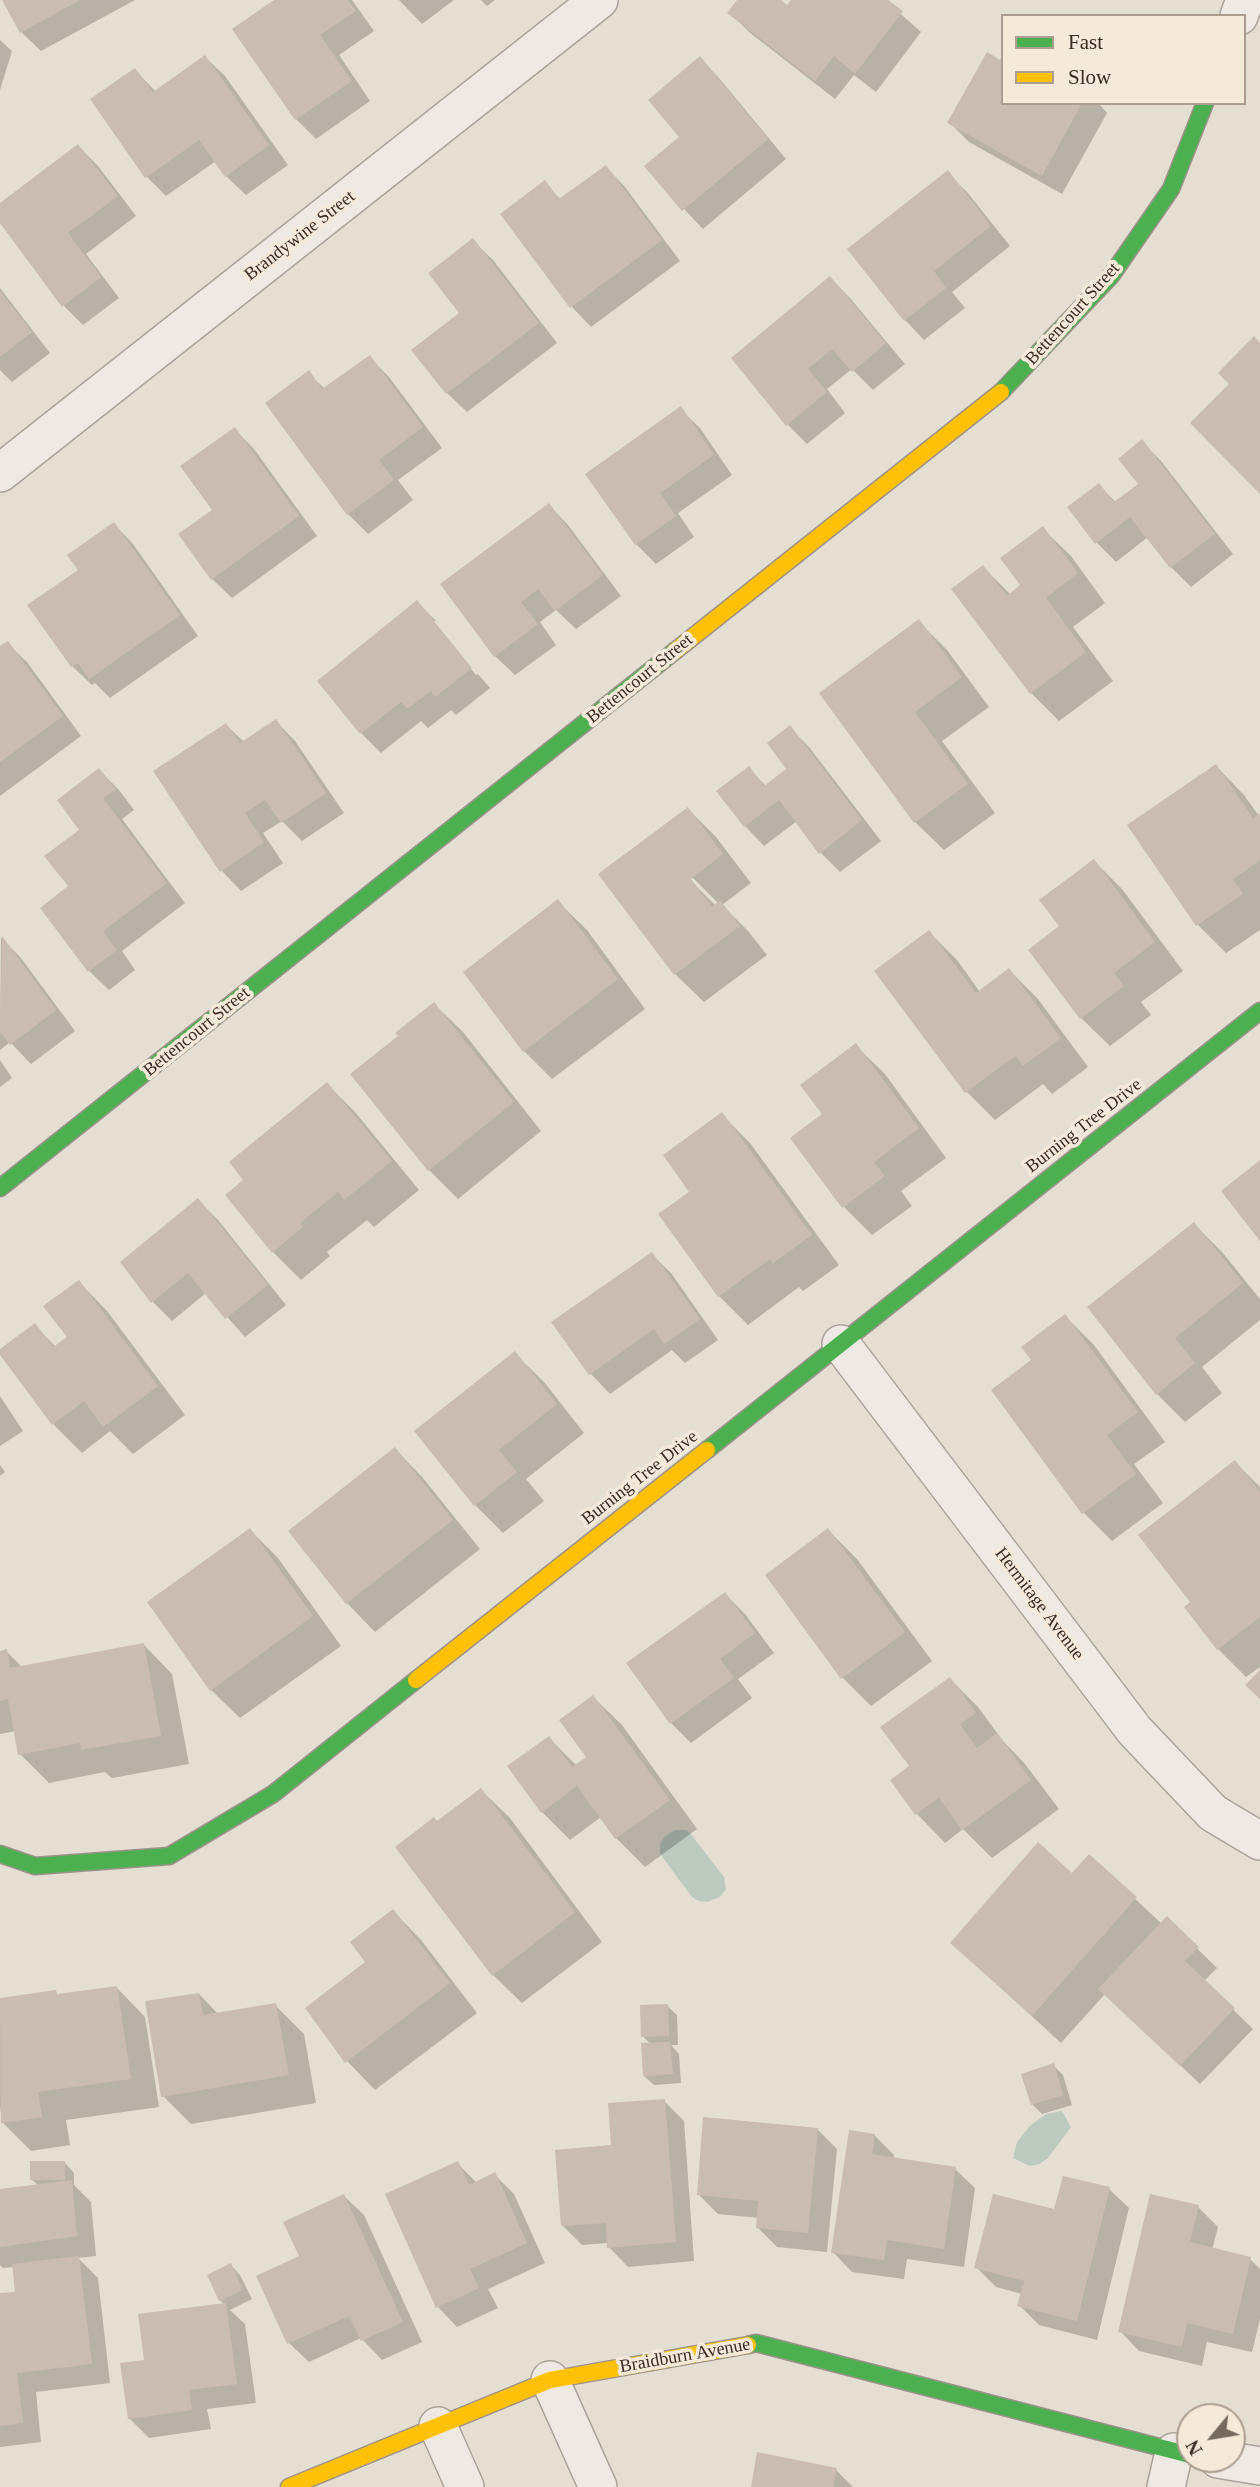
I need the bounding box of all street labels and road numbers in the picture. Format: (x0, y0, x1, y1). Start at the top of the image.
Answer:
street label: Brandywine Street (240, 186, 360, 286)
street label: Bettencourt Street (1021, 258, 1125, 370)
street label: Bettencourt Street (583, 630, 697, 728)
street label: Bettencourt Street (140, 983, 254, 1081)
street label: Burning Tree Drive (1022, 1074, 1146, 1178)
street label: Burning Tree Drive (578, 1426, 702, 1530)
street label: Hermitage Avenue (990, 1544, 1088, 1664)
street label: Braidburn Avenue (618, 2334, 752, 2378)

